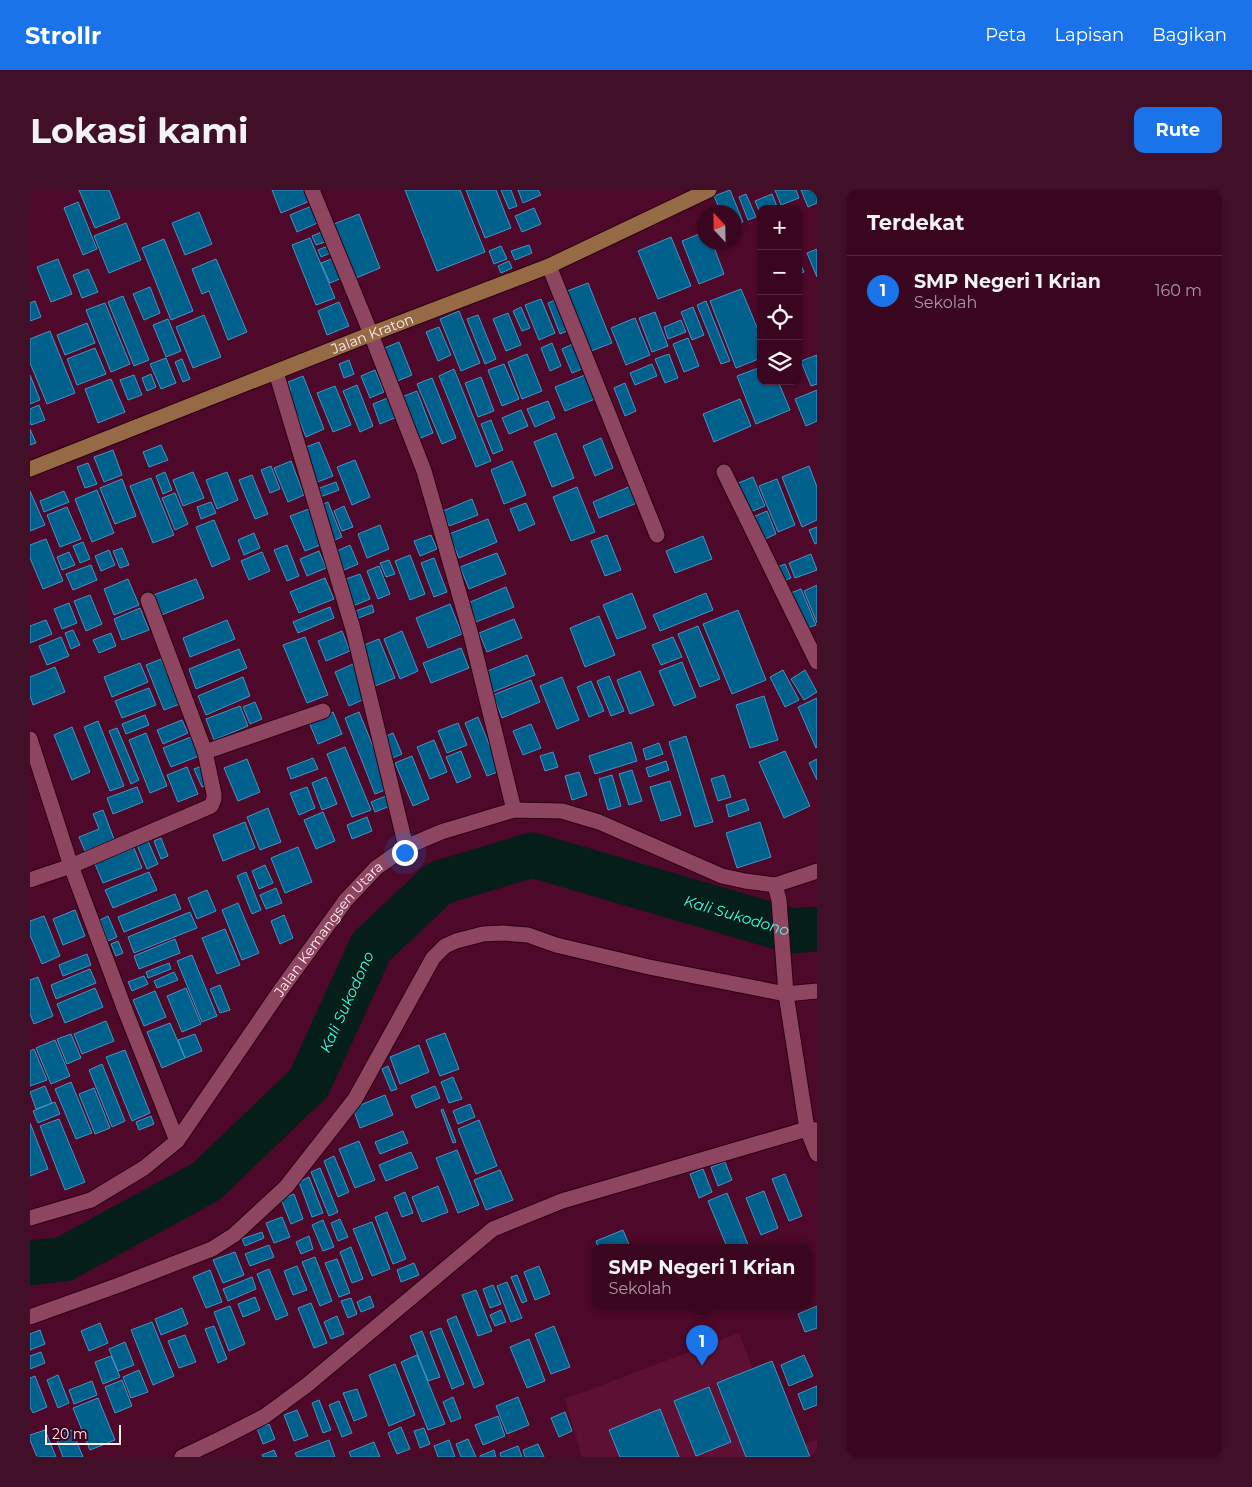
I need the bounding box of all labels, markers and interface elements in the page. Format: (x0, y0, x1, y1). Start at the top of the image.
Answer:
text: Strollr (25, 21, 101, 50)
text: Peta (985, 24, 1026, 46)
text: Lapisan (1054, 24, 1124, 46)
text: Bagikan (1152, 24, 1227, 46)
button: Rute (1134, 107, 1222, 153)
text: Lokasi kami (30, 109, 249, 152)
north arrow (697, 205, 742, 250)
map controls (757, 205, 802, 385)
button: + (757, 205, 802, 250)
text: Terdekat (867, 210, 964, 235)
button: − (757, 250, 802, 295)
text: SMP Negeri 1 Krian (914, 270, 1101, 293)
text: 1 (880, 281, 886, 300)
text: 160 m (1155, 281, 1202, 300)
text: Sekolah (914, 293, 977, 312)
button: locate (757, 295, 802, 340)
street label: Jalan Kraton (327, 310, 416, 358)
button: layers (757, 340, 802, 385)
your location (392, 840, 418, 866)
street label: Jalan Kemangsen Utara (269, 857, 386, 1001)
water label: Kali Sukodono (682, 890, 792, 939)
water label: Kali Sukodono (315, 948, 377, 1055)
popup (592, 1244, 812, 1309)
text: SMP Negeri 1 Krian (609, 1256, 795, 1279)
text: Sekolah (609, 1279, 672, 1298)
pin: 1 (686, 1325, 718, 1366)
scale bar (45, 1422, 121, 1445)
text: 20 m (52, 1425, 88, 1443)

